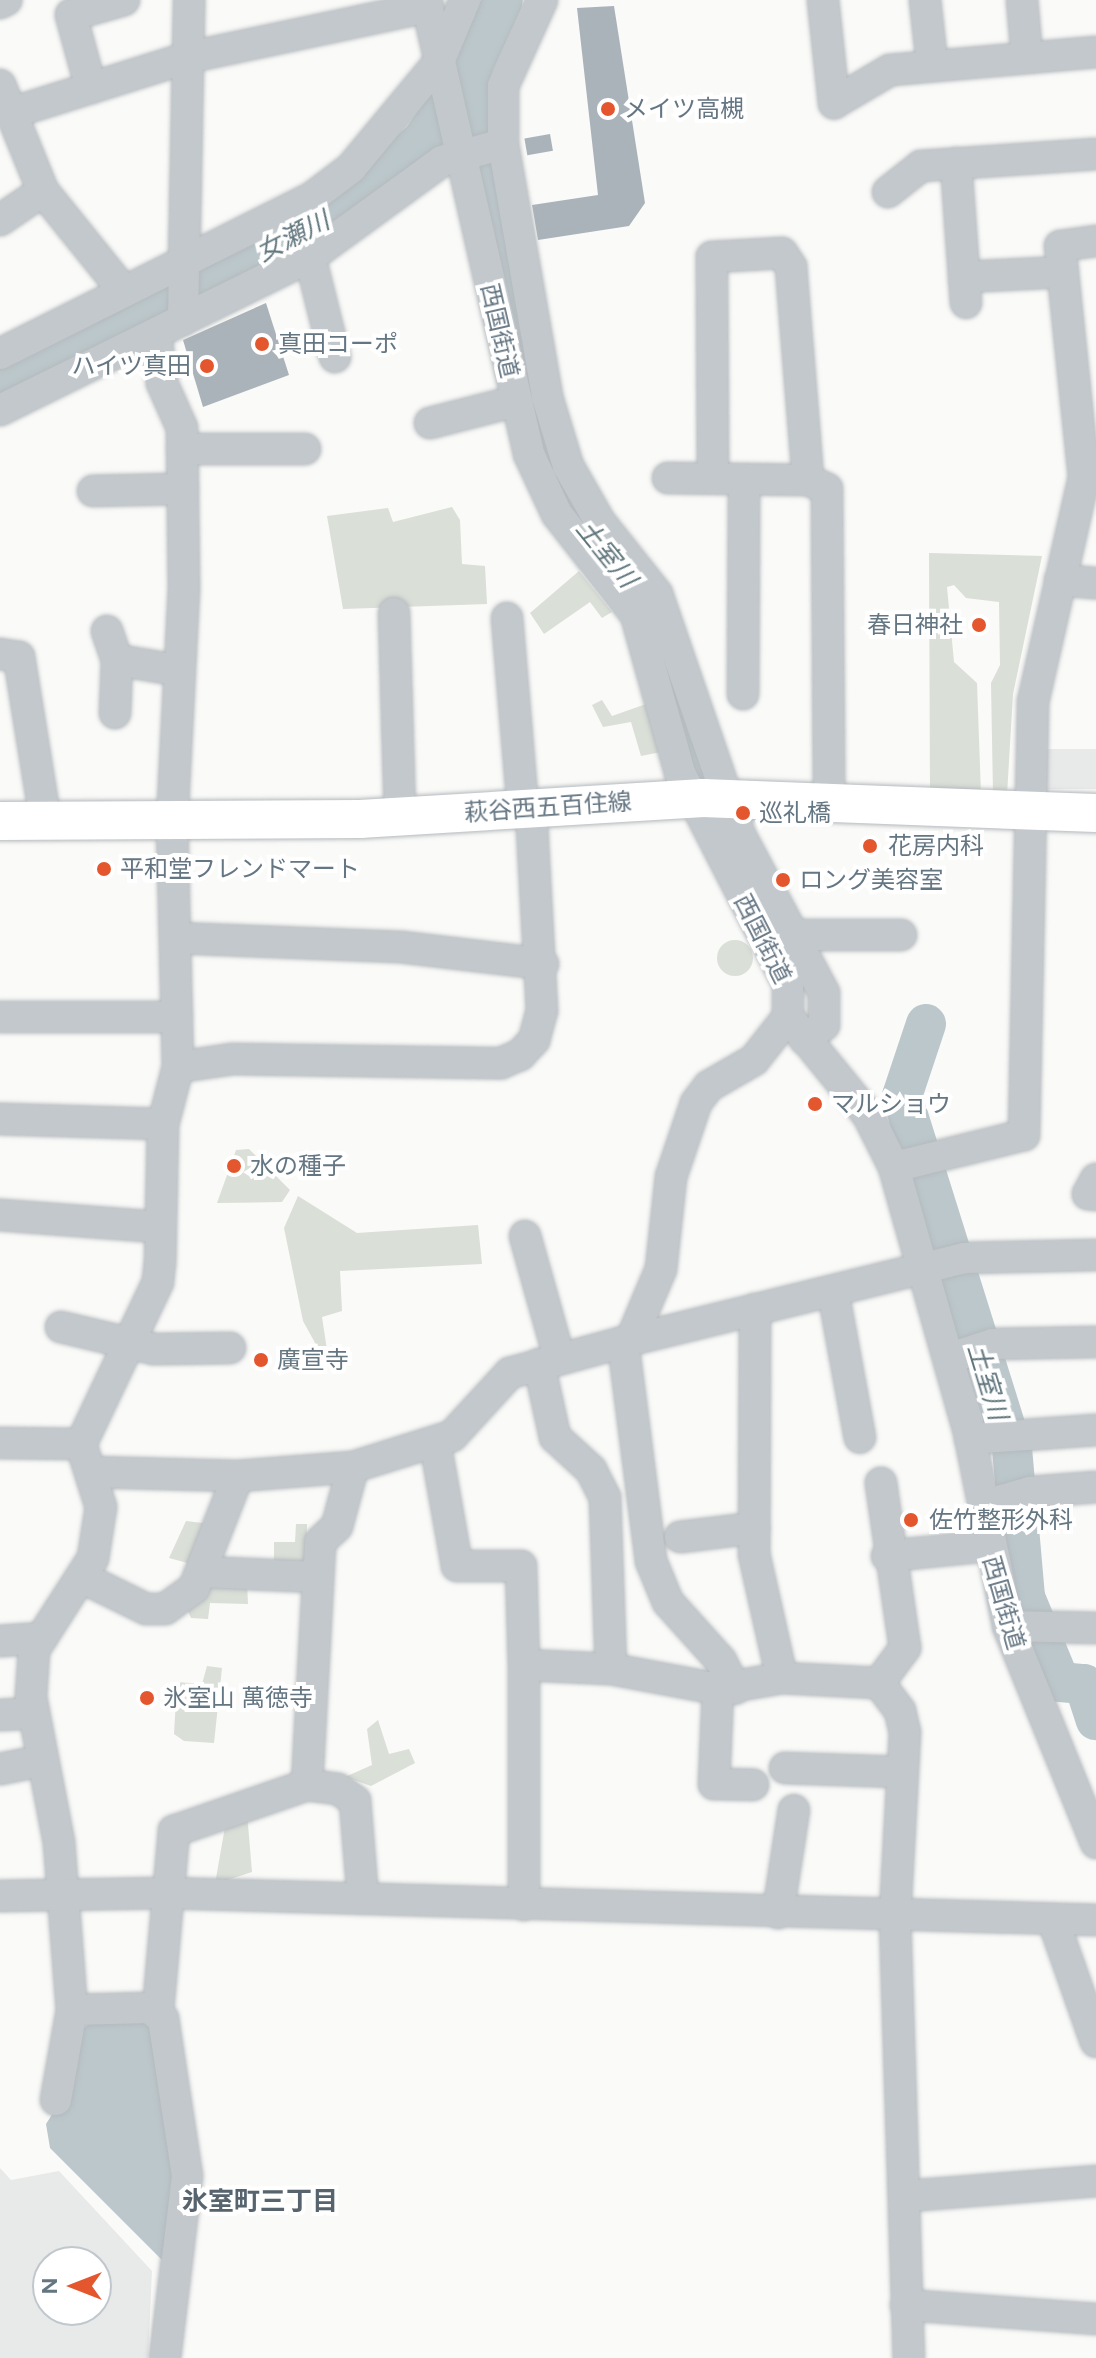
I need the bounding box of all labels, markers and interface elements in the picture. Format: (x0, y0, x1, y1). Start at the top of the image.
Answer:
place label: メイツ高槻 (624, 95, 744, 123)
marker: メイツ高槻 (599, 100, 617, 118)
water label: 女瀬川 (251, 205, 335, 269)
street label: 西国街道 (475, 281, 525, 381)
place label: 真田コーポ (278, 330, 398, 358)
marker: 真田コーポ (253, 335, 271, 353)
place label: ハイツ真田 (71, 352, 191, 380)
marker: ハイツ真田 (198, 357, 216, 375)
water label: 土室川 (569, 514, 643, 594)
place label: 春日神社 (867, 611, 963, 639)
marker: 春日神社 (970, 616, 988, 634)
street label: 萩谷西五百住線 (463, 787, 633, 827)
place label: 巡礼橋 (759, 799, 831, 827)
marker: 巡礼橋 (734, 804, 752, 822)
place label: 花房内科 (888, 832, 984, 860)
marker: 花房内科 (859, 835, 881, 857)
place label: 平和堂フレンドマート (120, 855, 360, 883)
marker: 平和堂フレンドマート (95, 860, 113, 878)
place label: ロング美容室 (799, 866, 943, 894)
marker: ロング美容室 (774, 871, 792, 889)
street label: 西国街道 (728, 890, 798, 988)
place label: マルショウ (831, 1090, 951, 1118)
marker: マルショウ (806, 1095, 824, 1113)
place label: 水の種子 (250, 1152, 346, 1180)
marker: 水の種子 (225, 1157, 243, 1175)
water label: 土室川 (961, 1340, 1013, 1424)
place label: 廣宣寺 (277, 1346, 349, 1374)
marker: 廣宣寺 (252, 1351, 270, 1369)
place label: 佐竹整形外科 (929, 1506, 1073, 1534)
marker: 佐竹整形外科 (900, 1509, 922, 1531)
street label: 西国街道 (977, 1553, 1031, 1653)
place label: 氷室山 萬徳寺 (163, 1684, 313, 1712)
marker: 氷室山 萬徳寺 (138, 1689, 156, 1707)
district label: 氷室町三丁目 (182, 2186, 338, 2218)
north arrow (32, 2246, 112, 2326)
text: N (36, 2278, 63, 2295)

